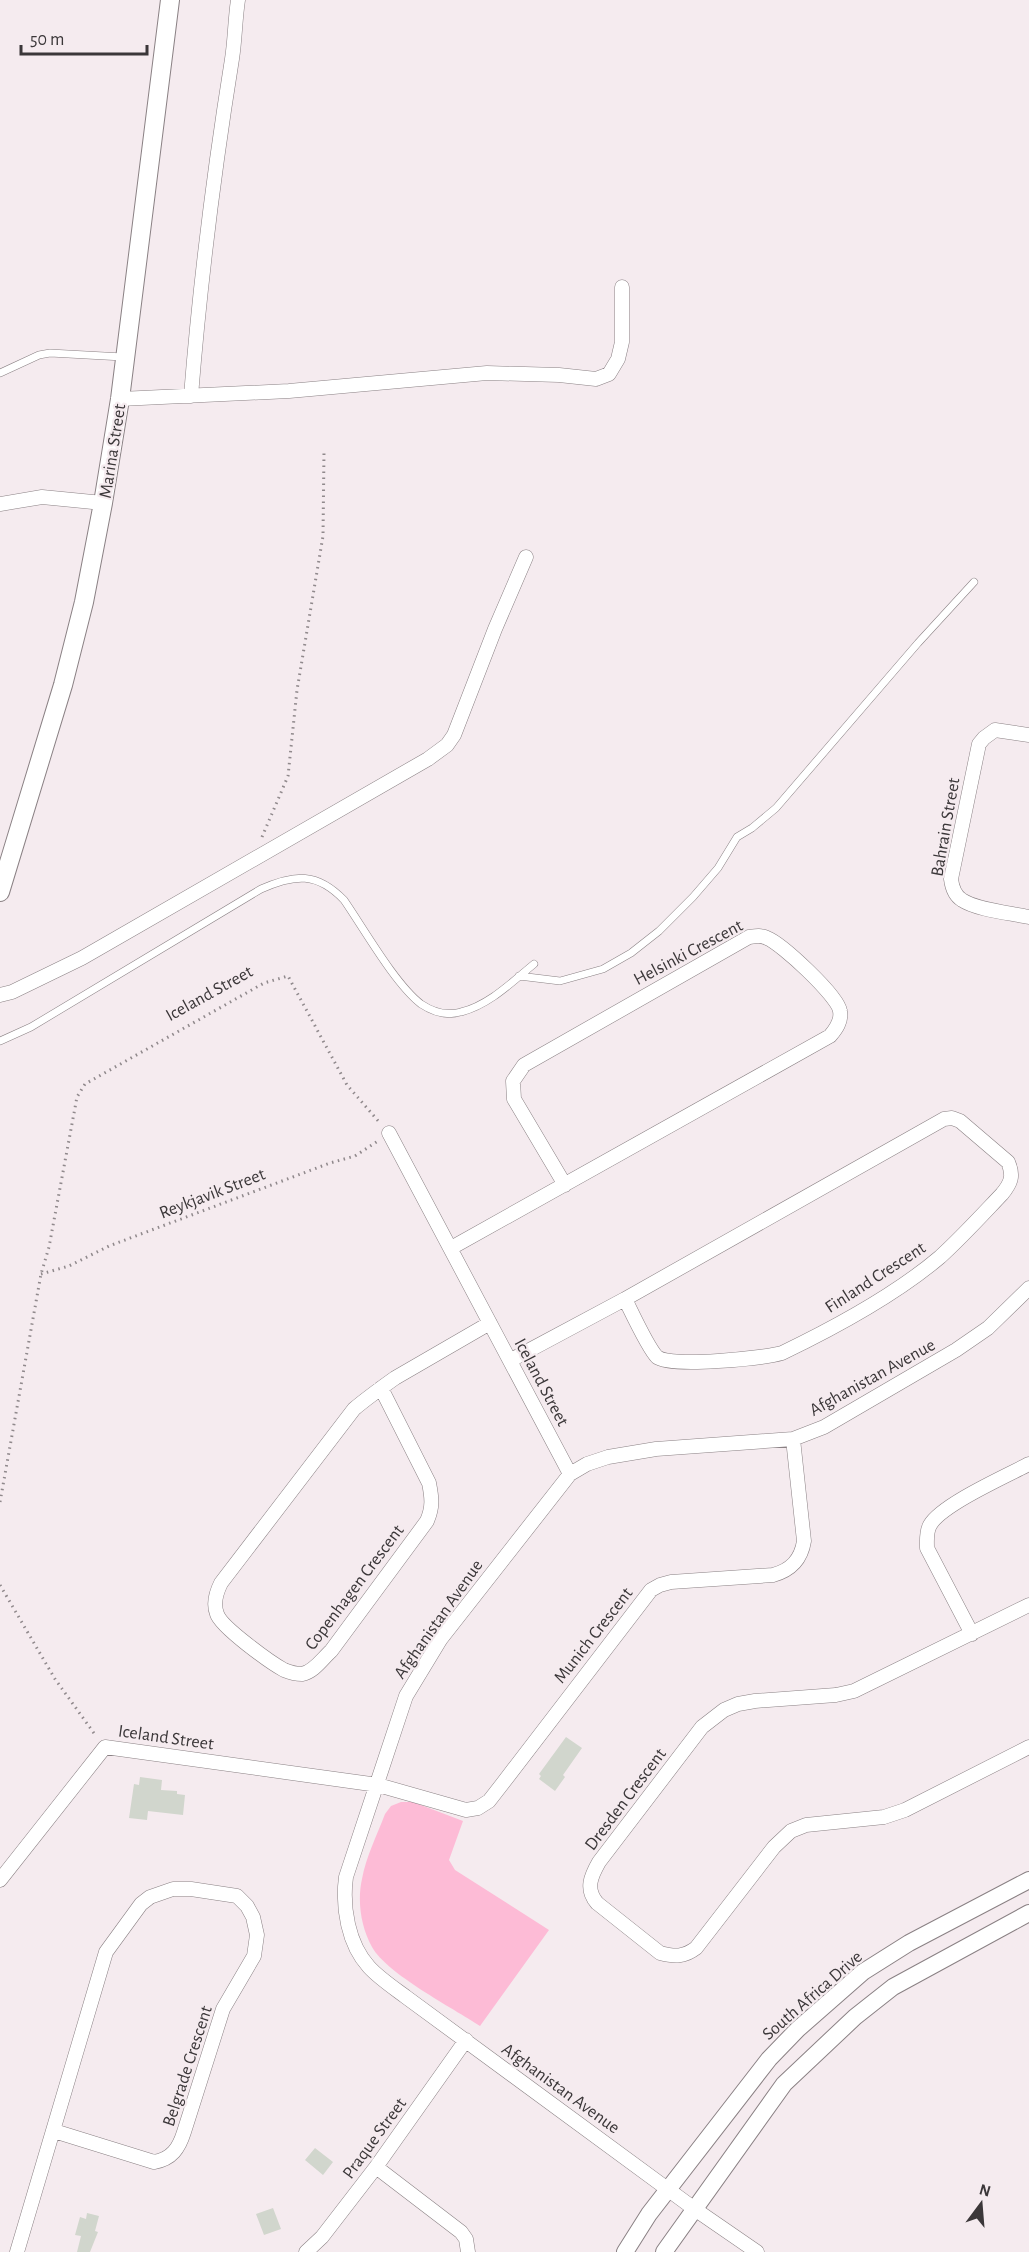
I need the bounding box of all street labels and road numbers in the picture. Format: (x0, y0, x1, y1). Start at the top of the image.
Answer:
street label: Marina Street (97, 402, 129, 500)
street label: Bahrain Street (928, 776, 964, 878)
street label: Helsinki Crescent (631, 917, 746, 989)
street label: Iceland Street (163, 963, 256, 1025)
street label: Reykjavik Street (157, 1165, 268, 1222)
street label: Finland Crescent (822, 1239, 929, 1317)
street label: Iceland Street (511, 1336, 572, 1429)
street label: Afghanistan Avenue (807, 1336, 938, 1420)
street label: Copenhagen Crescent (302, 1521, 408, 1654)
street label: Afghanistan Avenue (391, 1557, 487, 1682)
street label: Munich Crescent (551, 1584, 637, 1687)
street label: Iceland Street (117, 1722, 215, 1754)
street label: Dresden Crescent (582, 1745, 670, 1854)
street label: South Africa Drive (759, 1948, 866, 2044)
street label: Belgrade Crescent (160, 2004, 216, 2129)
street label: Afghanistan Avenue (498, 2040, 623, 2137)
street label: Praque Street (340, 2095, 410, 2182)

